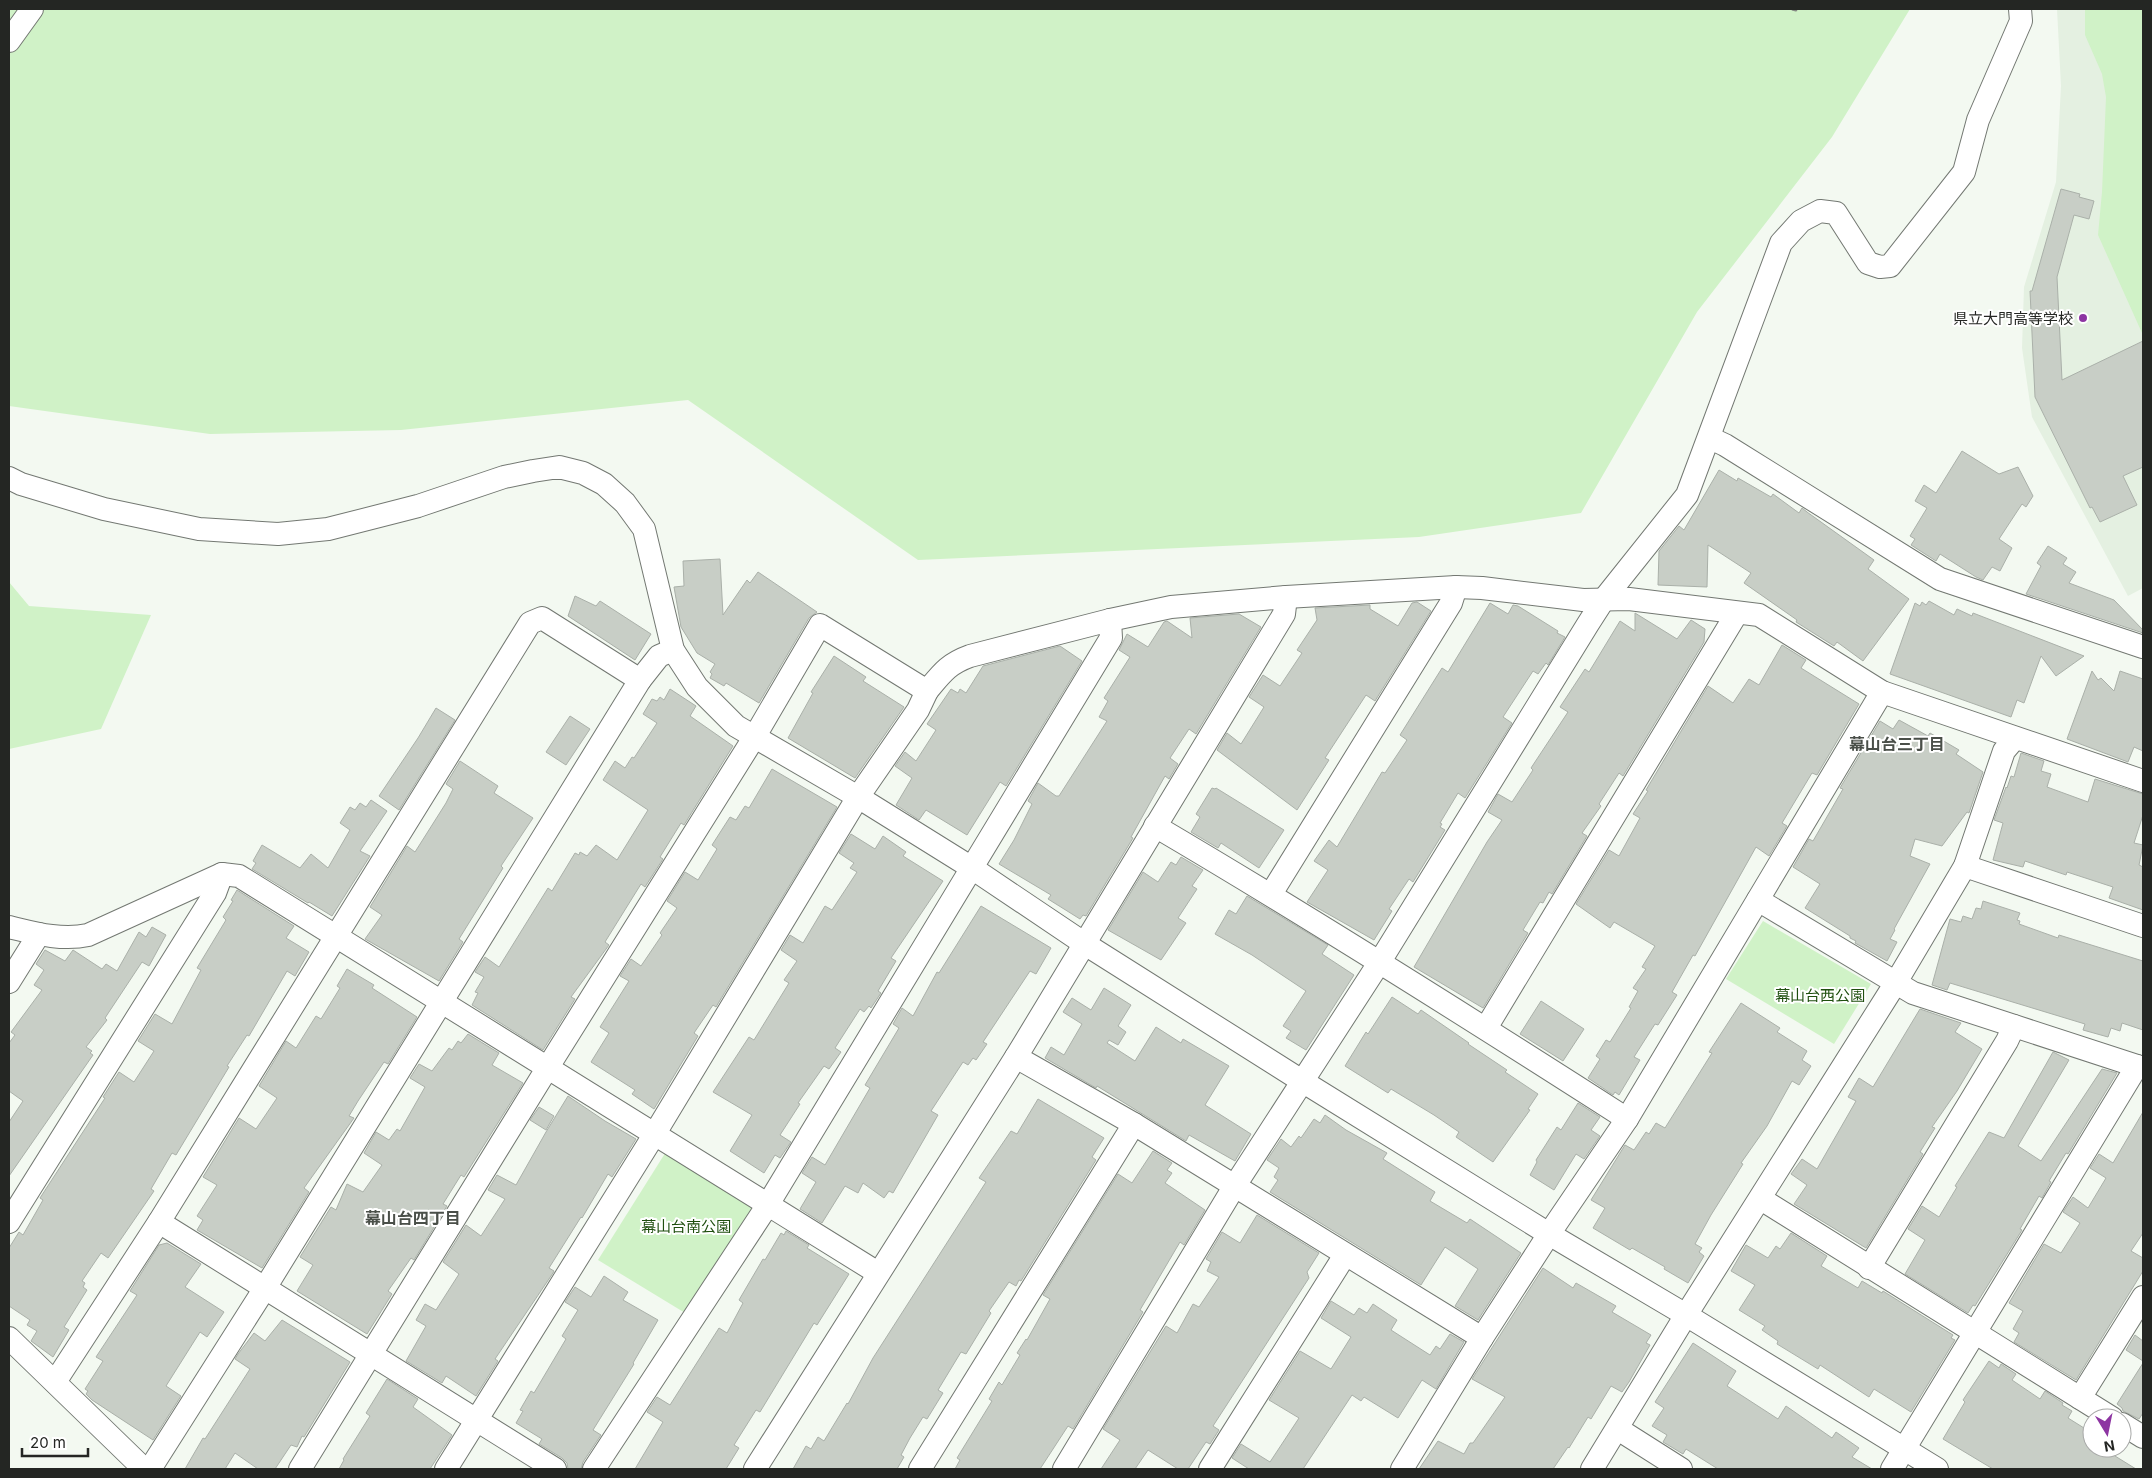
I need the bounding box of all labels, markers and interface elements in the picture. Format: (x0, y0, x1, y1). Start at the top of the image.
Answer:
place label: 県立大門高等学校 (1953, 309, 2073, 328)
marker: 県立大門高等学校 (2077, 312, 2089, 324)
district label: 幕山台三丁目 (1849, 734, 1945, 754)
park label: 幕山台西公園 (1775, 986, 1865, 1005)
district label: 幕山台四丁目 (365, 1208, 461, 1228)
park label: 幕山台南公園 (641, 1217, 731, 1236)
north arrow (2082, 1408, 2132, 1458)
scale bar (22, 1426, 89, 1458)
text: 20 m (30, 1433, 66, 1452)
text: N (2103, 1437, 2116, 1456)

